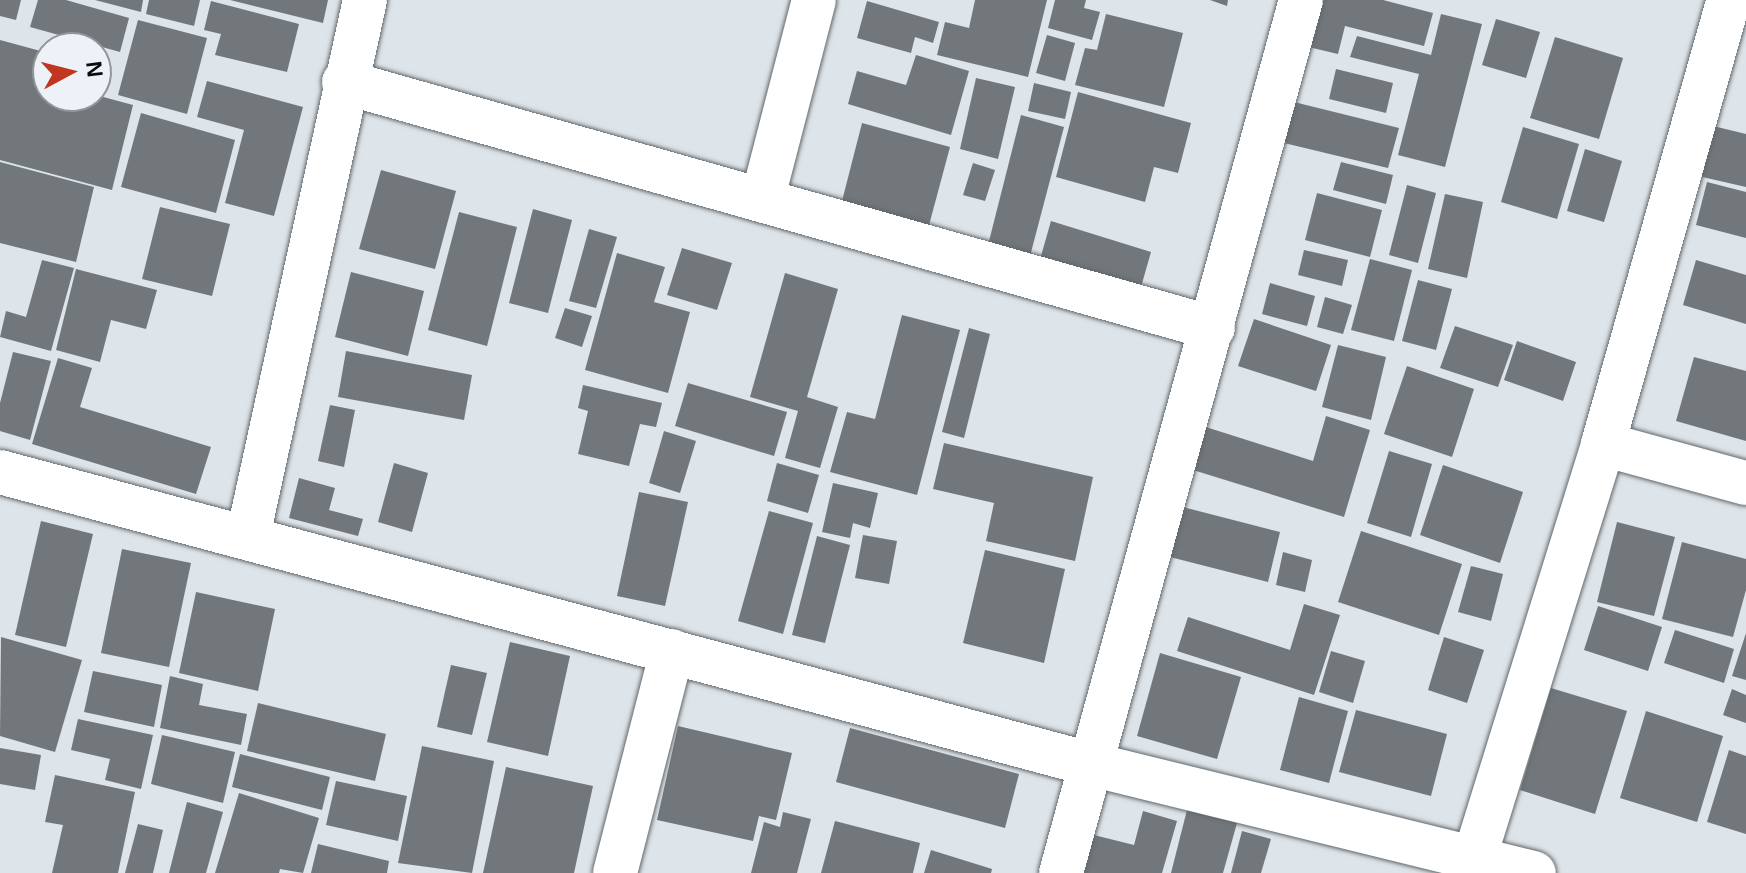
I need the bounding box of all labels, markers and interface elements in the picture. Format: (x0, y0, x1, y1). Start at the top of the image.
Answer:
north arrow (32, 32, 112, 112)
text: N (81, 60, 108, 79)

